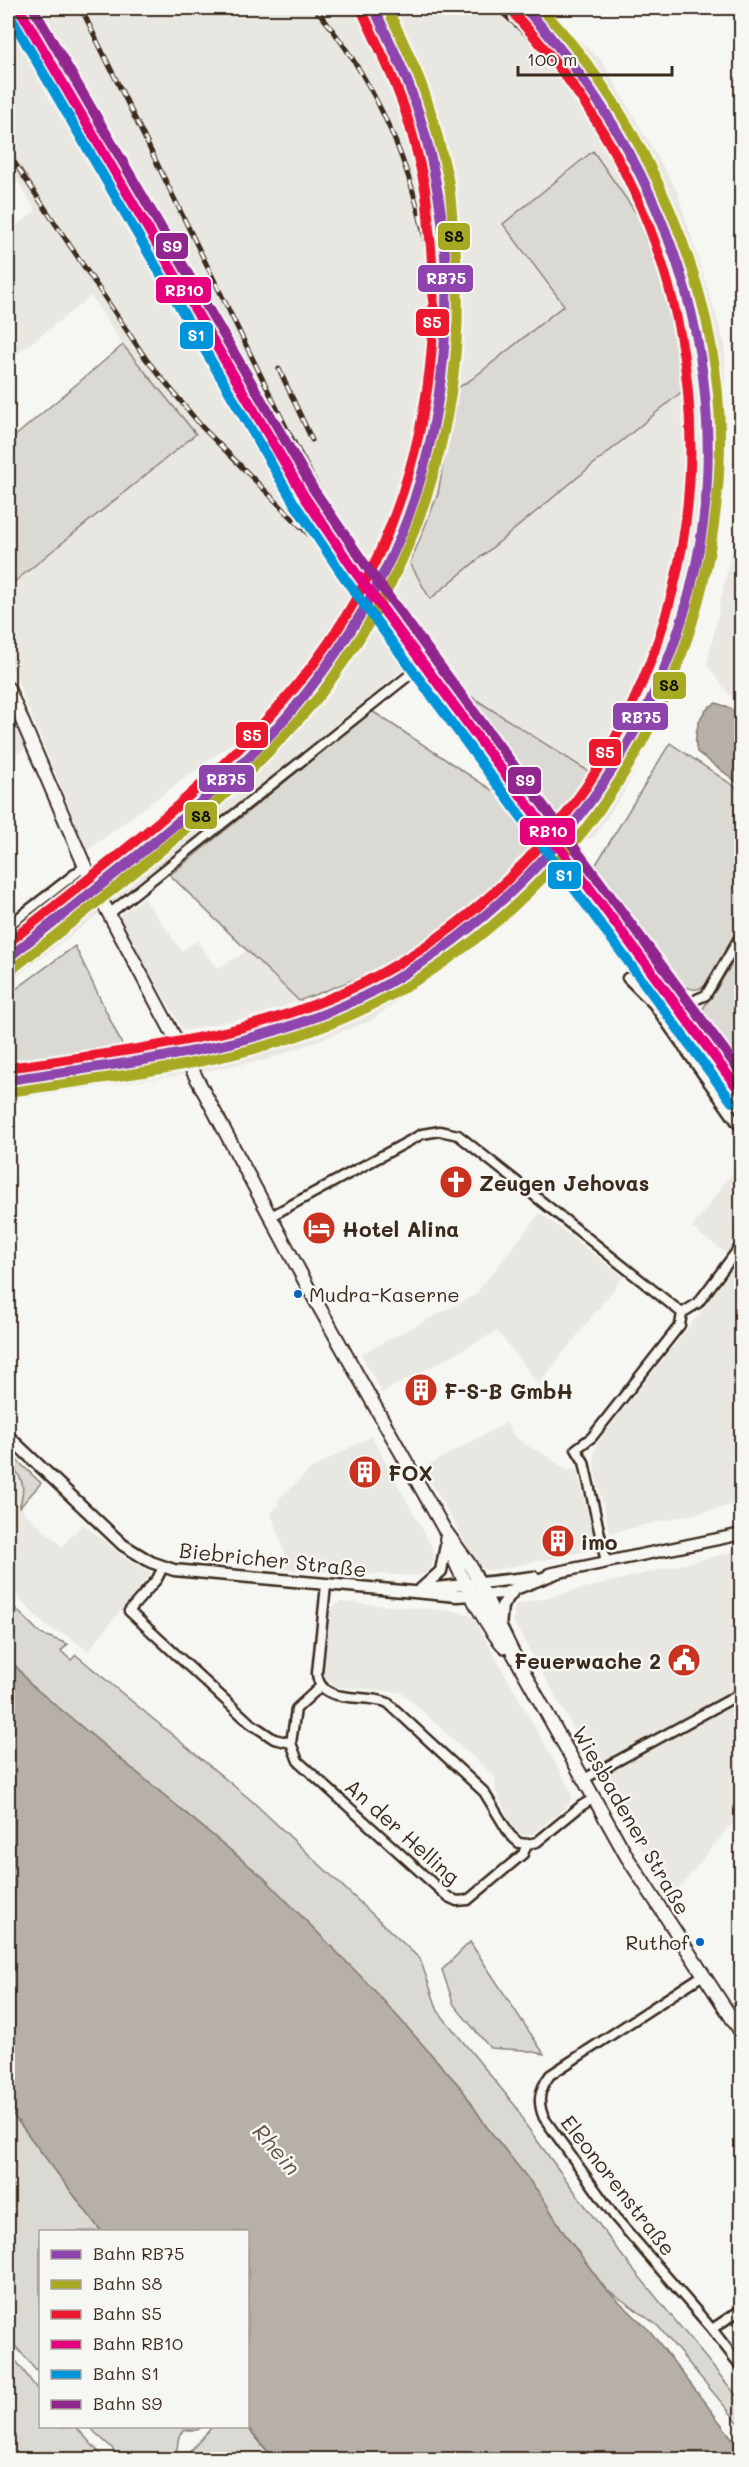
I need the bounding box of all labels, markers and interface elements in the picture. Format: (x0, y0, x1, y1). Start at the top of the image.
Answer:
scale bar (518, 39, 672, 77)
text: 100 m (527, 47, 577, 71)
line badge: S8 (437, 222, 471, 251)
text: S8 (444, 225, 464, 246)
line badge: S9 (155, 232, 189, 260)
text: S9 (162, 235, 182, 256)
line badge: RB75 (417, 264, 474, 293)
text: RB75 (426, 267, 466, 288)
line badge: RB10 (155, 276, 212, 304)
text: RB10 (164, 279, 204, 300)
line badge: S5 (415, 308, 450, 337)
text: S5 (422, 311, 442, 332)
line badge: S1 (179, 321, 214, 350)
text: S1 (187, 324, 205, 345)
line badge: S8 (652, 671, 687, 700)
text: S8 (659, 674, 679, 695)
line badge: RB75 (612, 702, 669, 731)
text: RB75 (621, 706, 661, 727)
line badge: S5 (235, 721, 269, 749)
text: S5 (242, 724, 262, 745)
line badge: S5 (588, 738, 622, 767)
text: S5 (595, 741, 615, 762)
line badge: RB75 (198, 764, 255, 793)
line badge: S9 (507, 766, 542, 795)
text: RB75 (206, 768, 246, 789)
text: S9 (515, 769, 535, 790)
line badge: S8 (184, 801, 218, 830)
text: S8 (191, 805, 211, 826)
line badge: RB10 (519, 817, 576, 846)
text: RB10 (528, 820, 568, 841)
line badge: S1 (547, 861, 582, 890)
text: S1 (555, 864, 573, 885)
church icon: Zeugen Jehovas (438, 1164, 474, 1200)
place label: Zeugen Jehovas (479, 1169, 649, 1196)
hotel icon: Hotel Alina (301, 1210, 337, 1246)
place label: Hotel Alina (342, 1215, 459, 1242)
place label: Mudra-Kaserne (309, 1281, 460, 1307)
marker: Mudra-Kaserne (292, 1288, 304, 1300)
building icon: F-S-B GmbH (403, 1372, 439, 1408)
place label: F-S-B GmbH (444, 1377, 573, 1404)
building icon: FOX (347, 1454, 383, 1490)
place label: FOX (388, 1459, 433, 1486)
building icon: imo (540, 1523, 576, 1559)
place label: imo (581, 1528, 618, 1555)
street label: Biebricher Straße (178, 1536, 368, 1582)
public building icon: Feuerwache 2 (666, 1642, 702, 1678)
place label: Feuerwache 2 (514, 1647, 661, 1674)
street label: Wiesbadener Straße (567, 1721, 697, 1919)
street label: An der Helling (340, 1772, 466, 1890)
place label: Ruthof (626, 1929, 690, 1955)
marker: Ruthof (694, 1936, 706, 1948)
street label: Eleonorenstraße (556, 2109, 682, 2261)
water label: Rhein (247, 2117, 307, 2181)
legend (39, 2230, 249, 2428)
text: Bahn RB75 (93, 2241, 185, 2265)
text: Bahn S8 (93, 2271, 162, 2295)
text: Bahn S5 (93, 2301, 162, 2325)
text: Bahn RB10 (93, 2331, 183, 2355)
text: Bahn S1 (93, 2361, 159, 2385)
text: Bahn S9 (93, 2391, 162, 2415)

